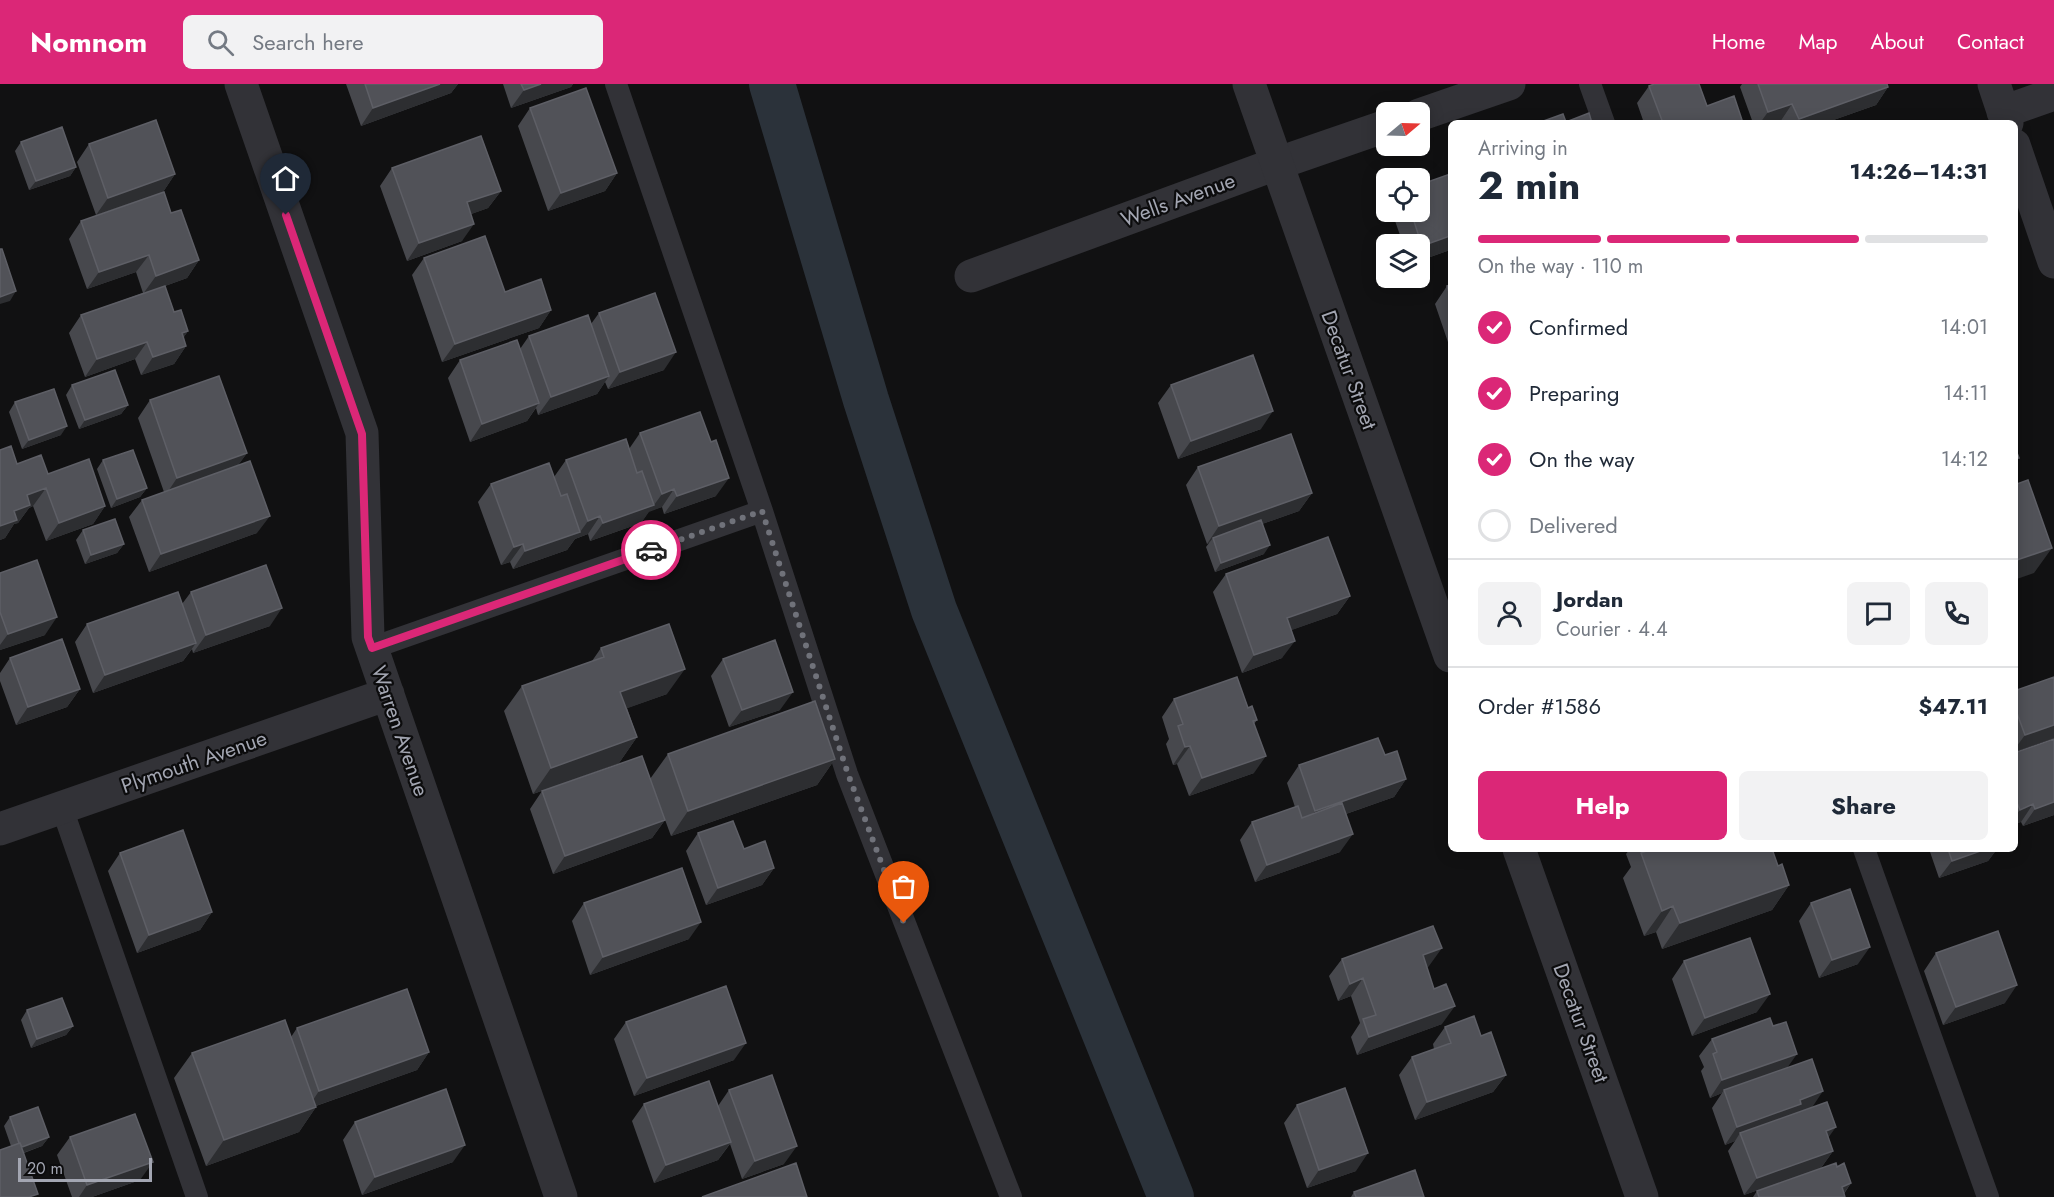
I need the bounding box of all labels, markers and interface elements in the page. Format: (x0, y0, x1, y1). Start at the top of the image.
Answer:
search box (183, 15, 603, 69)
text: Nomnom (30, 22, 147, 63)
icon: search (204, 26, 237, 59)
text: Search here (252, 26, 364, 58)
text: Home (1712, 27, 1765, 57)
text: Map (1798, 27, 1838, 57)
text: About (1871, 27, 1924, 57)
text: Contact (1957, 27, 2024, 57)
north arrow (1376, 102, 1430, 156)
map controls (1376, 102, 1430, 288)
text: Arriving in (1478, 134, 1568, 163)
pin (260, 153, 311, 215)
text: 14:26–14:31 (1849, 155, 1988, 187)
text: 2 min (1478, 157, 1580, 214)
icon: home (269, 162, 302, 195)
street label: Wells Avenue (1117, 165, 1240, 235)
button: locate (1376, 168, 1430, 222)
button: layers (1376, 234, 1430, 288)
text: On the way · 110 m (1478, 252, 1643, 281)
street label: Decatur Street (1314, 306, 1384, 434)
icon: check (1478, 311, 1511, 344)
text: Confirmed (1529, 311, 1628, 343)
text: 14:01 (1940, 313, 1988, 342)
icon: check (1478, 377, 1511, 410)
text: Preparing (1529, 377, 1620, 409)
text: 14:11 (1943, 379, 1988, 408)
icon: check (1478, 443, 1511, 476)
text: On the way (1529, 443, 1634, 475)
text: 14:12 (1941, 445, 1988, 474)
text: Delivered (1529, 509, 1618, 541)
courier (621, 520, 681, 580)
icon: car (635, 534, 668, 567)
button: person (1478, 582, 1541, 645)
button: chat (1847, 582, 1910, 645)
button: phone (1925, 582, 1988, 645)
text: Jordan (1556, 583, 1623, 615)
text: Courier · 4.4 (1556, 615, 1668, 644)
street label: Warren Avenue (364, 662, 436, 801)
text: Order #1586 (1478, 690, 1601, 722)
text: $47.11 (1918, 690, 1988, 722)
street label: Plymouth Avenue (117, 723, 271, 801)
button: Help (1478, 771, 1727, 840)
button: Share (1739, 771, 1988, 840)
pin (878, 861, 929, 923)
icon: bag (887, 870, 920, 903)
street label: Decatur Street (1546, 959, 1616, 1087)
scale bar (18, 1155, 152, 1182)
text: 20 m (27, 1157, 63, 1180)

